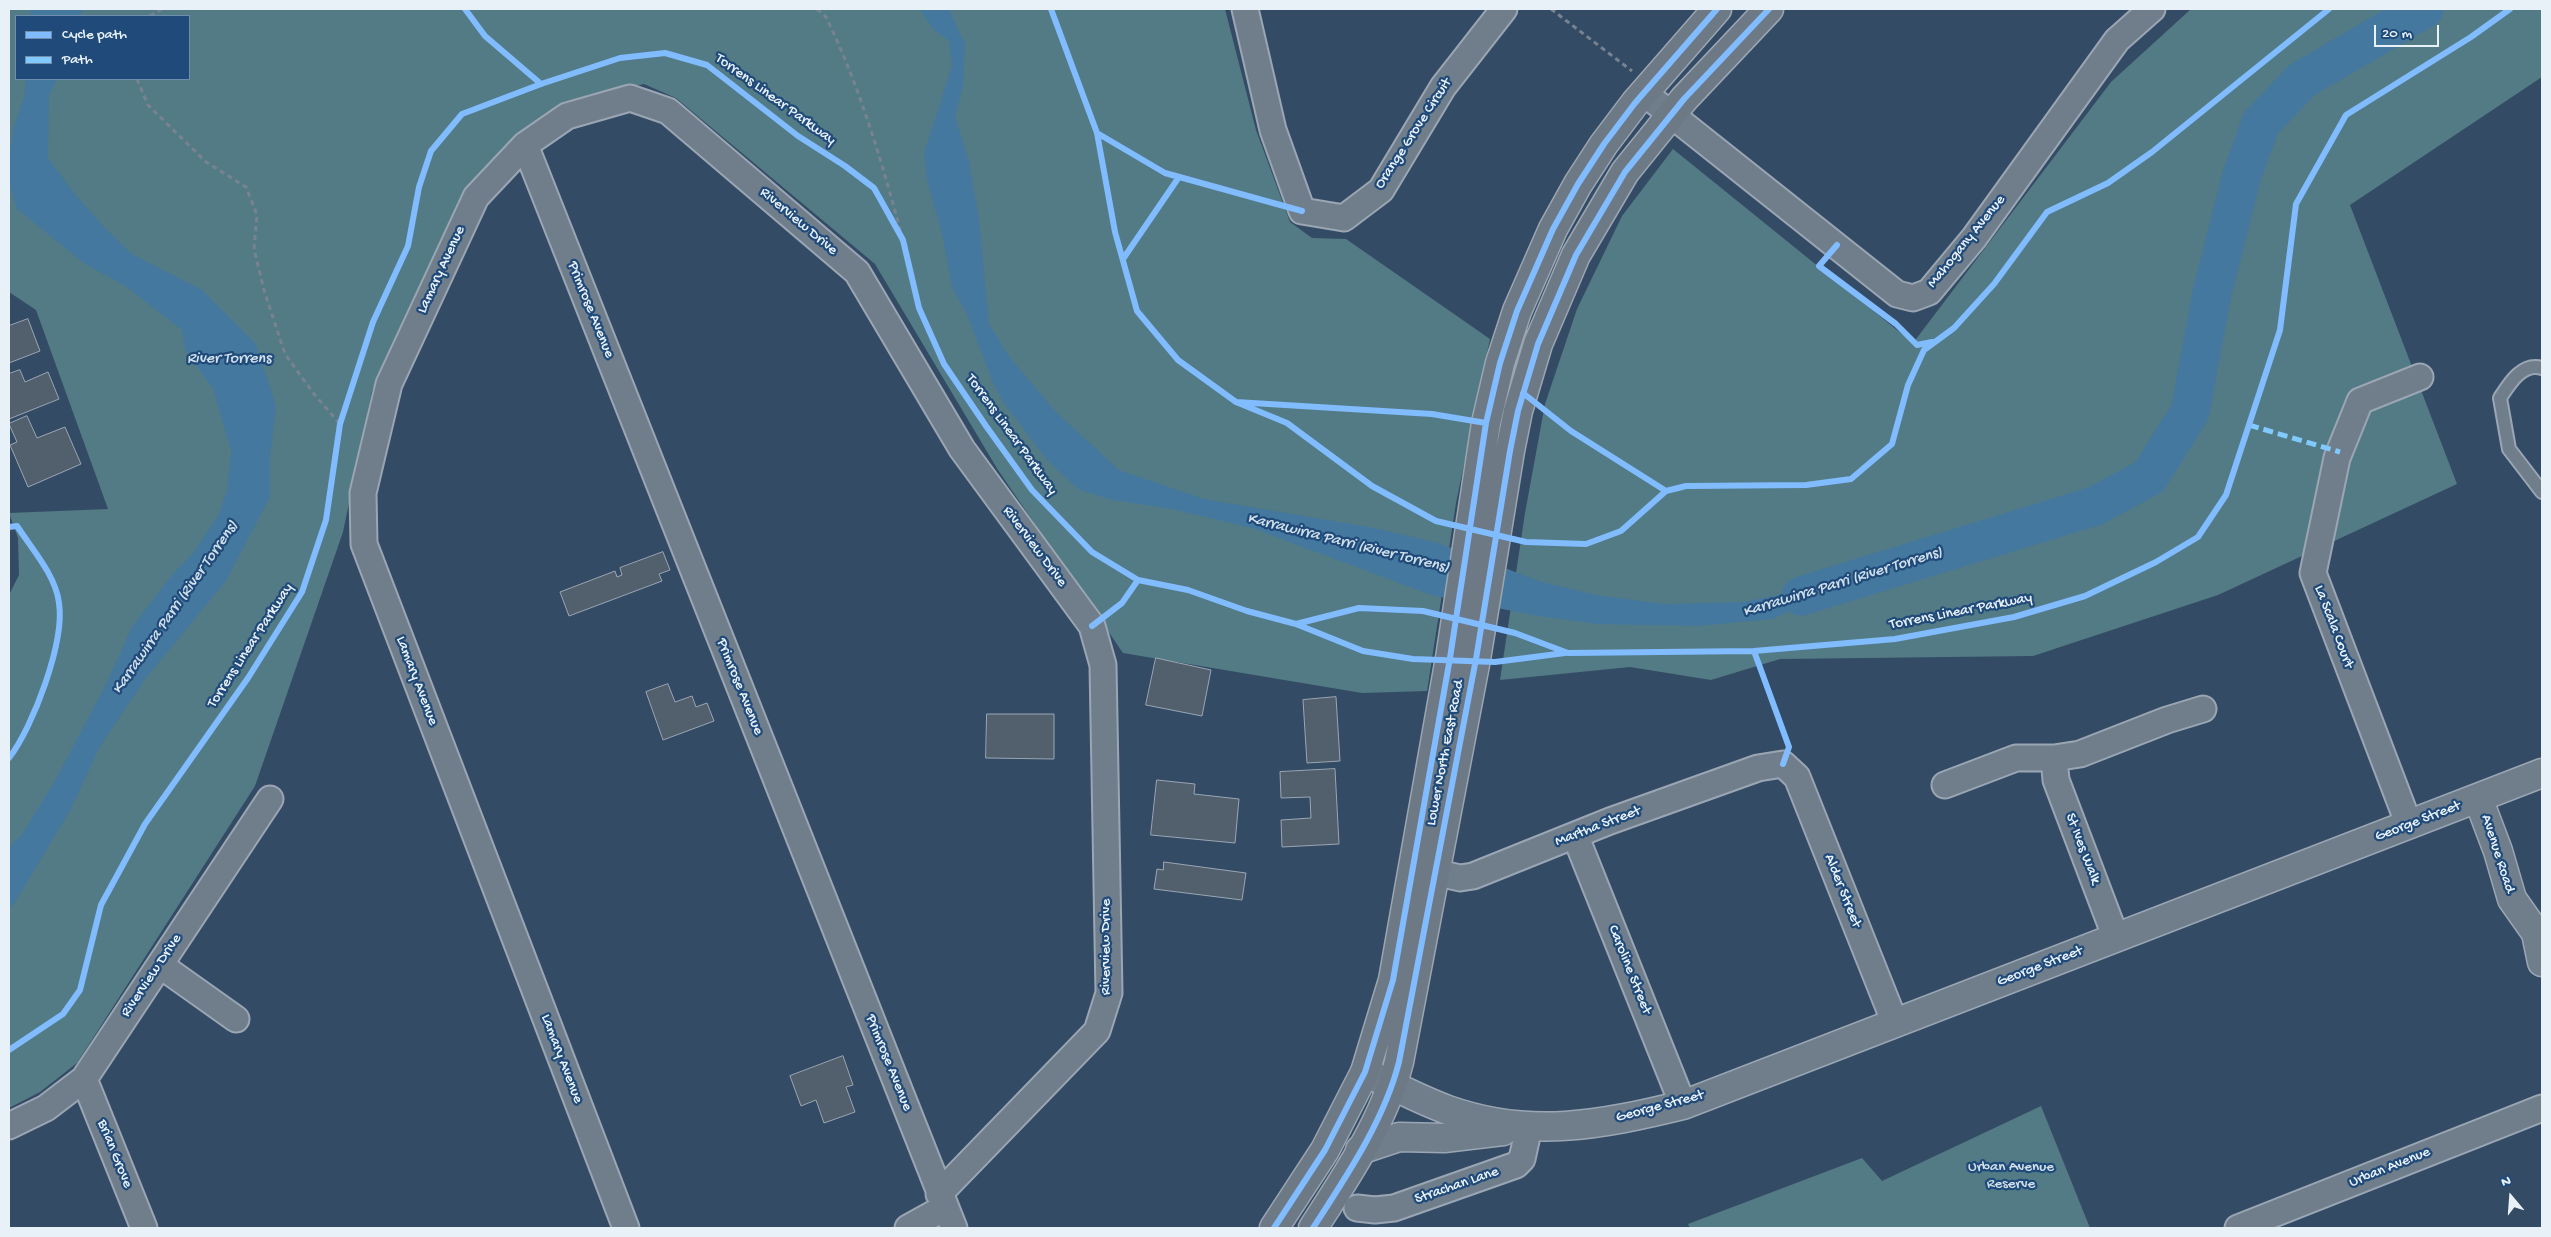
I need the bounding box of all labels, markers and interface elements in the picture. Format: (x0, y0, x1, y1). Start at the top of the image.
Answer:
legend (15, 15, 190, 80)
scale bar (2376, 15, 2441, 47)
text: 20 m (2382, 25, 2412, 43)
text: Cycle path (62, 26, 127, 44)
street label: Torrens Linear Parkway (711, 50, 839, 150)
text: Path (62, 51, 93, 69)
street label: Orange Grove Circuit (1372, 75, 1456, 193)
street label: Riverview Drive (755, 184, 841, 260)
street label: Mahogany Avenue (1924, 192, 2010, 292)
street label: Lamary Avenue (414, 224, 470, 316)
street label: Primrose Avenue (562, 259, 618, 361)
water label: River Torrens (187, 350, 271, 370)
street label: Torrens Linear Parkway (961, 371, 1061, 499)
street label: Riverview Drive (998, 503, 1070, 591)
water label: Karrawirra Parri (River Torrens) (1245, 510, 1451, 578)
water label: Karrawirra Parri (River Torrens) (109, 518, 243, 698)
water label: Karrawirra Parri (River Torrens) (1741, 544, 1945, 622)
street label: Torrens Linear Parkway (204, 580, 298, 712)
street label: La Scala Court (2309, 583, 2357, 671)
street label: Torrens Linear Parkway (1888, 589, 2034, 635)
street label: Lamary Avenue (391, 634, 441, 728)
street label: Primrose Avenue (711, 636, 767, 738)
street label: Lower North East Road (1423, 679, 1469, 827)
street label: George Street (2373, 797, 2463, 847)
street label: Martha Street (1553, 802, 1643, 852)
street label: St Ives Walk (2060, 811, 2104, 887)
street label: Avenue Road (2476, 812, 2518, 896)
street label: Alder Street (1819, 852, 1865, 930)
street label: Riverview Drive (1098, 899, 1116, 995)
street label: Caroline Street (1603, 923, 1655, 1017)
street label: Riverview Drive (118, 931, 186, 1021)
street label: George Street (1995, 942, 2085, 992)
street label: Lamary Avenue (536, 1012, 586, 1106)
street label: Primrose Avenue (860, 1012, 916, 1114)
street label: George Street (1614, 1087, 1706, 1127)
street label: Brian Grove (92, 1117, 136, 1191)
street label: Urban Avenue (2347, 1144, 2433, 1192)
park label: Urban Avenue Reserve (1968, 1159, 2054, 1194)
street label: Strachan Lane (1413, 1163, 1501, 1209)
north arrow (2486, 1172, 2536, 1222)
text: N (2499, 1173, 2513, 1192)

